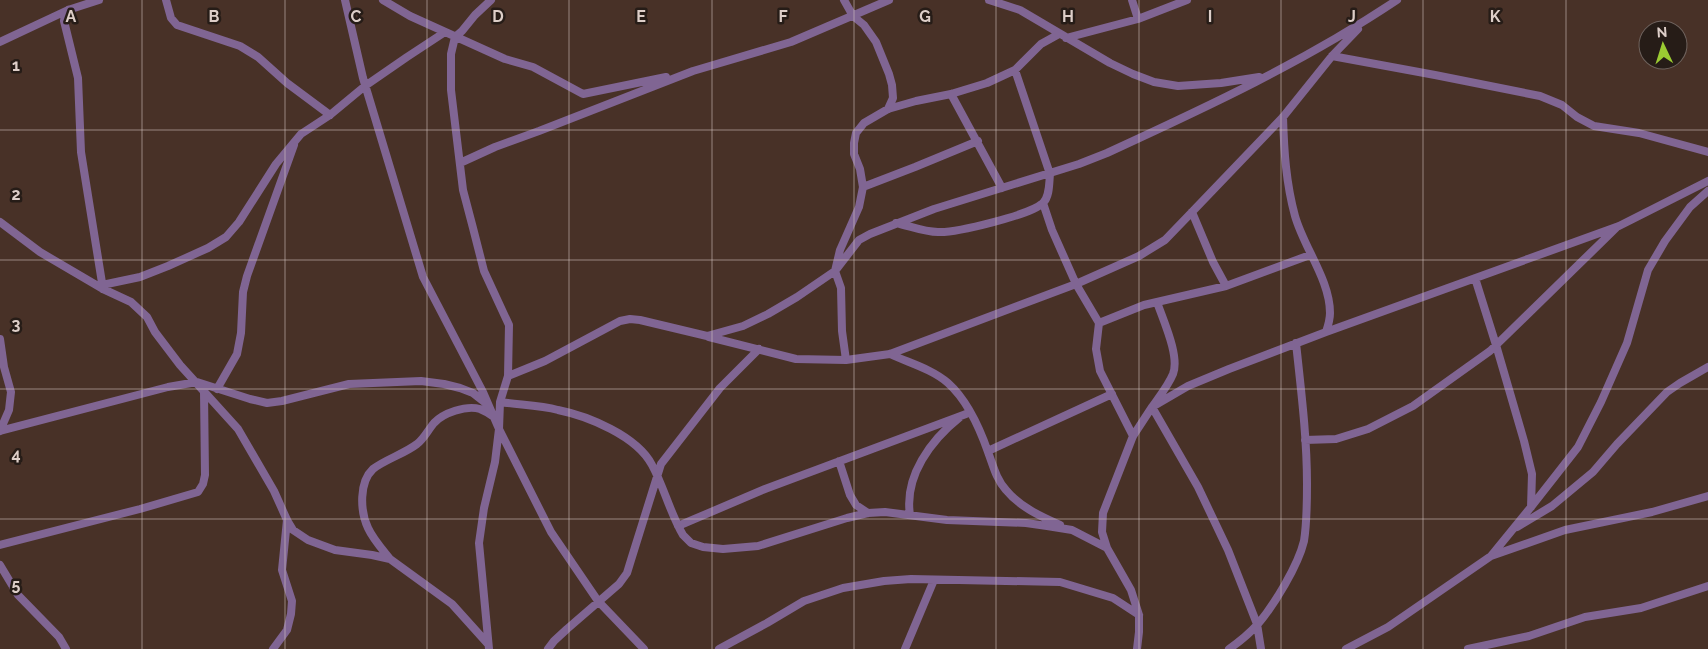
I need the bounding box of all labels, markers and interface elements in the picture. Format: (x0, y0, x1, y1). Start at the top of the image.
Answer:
text: A (66, 7, 77, 26)
text: B (209, 7, 220, 26)
text: C (351, 7, 362, 26)
text: D (492, 7, 504, 26)
text: E (636, 7, 646, 26)
text: F (778, 7, 788, 26)
text: G (919, 7, 931, 26)
text: H (1062, 7, 1074, 26)
text: I (1208, 7, 1212, 26)
text: J (1348, 7, 1356, 26)
text: K (1490, 7, 1501, 26)
north arrow (1638, 20, 1688, 70)
text: N (1656, 24, 1668, 40)
text: 1 (12, 56, 20, 75)
text: 2 (11, 185, 21, 204)
text: 3 (12, 315, 21, 334)
text: 4 (11, 445, 21, 464)
text: 5 (12, 575, 21, 594)

